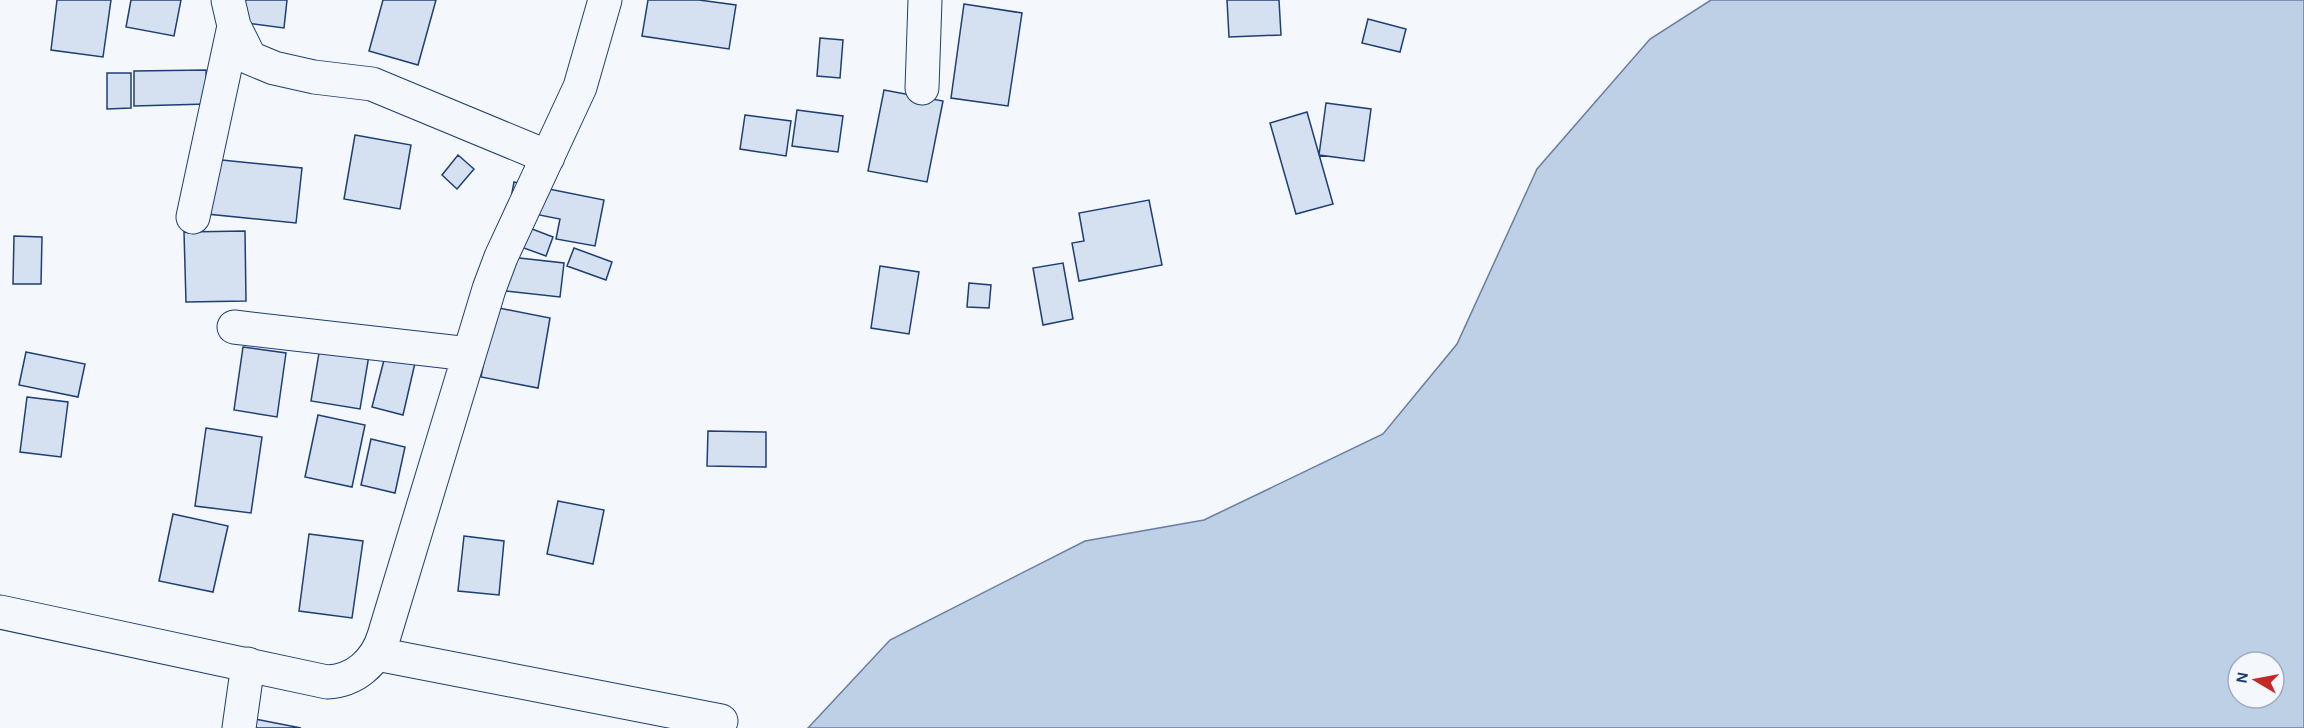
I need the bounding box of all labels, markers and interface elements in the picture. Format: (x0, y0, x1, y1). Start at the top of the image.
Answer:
north arrow (2226, 650, 2286, 710)
text: N (2233, 671, 2251, 684)

